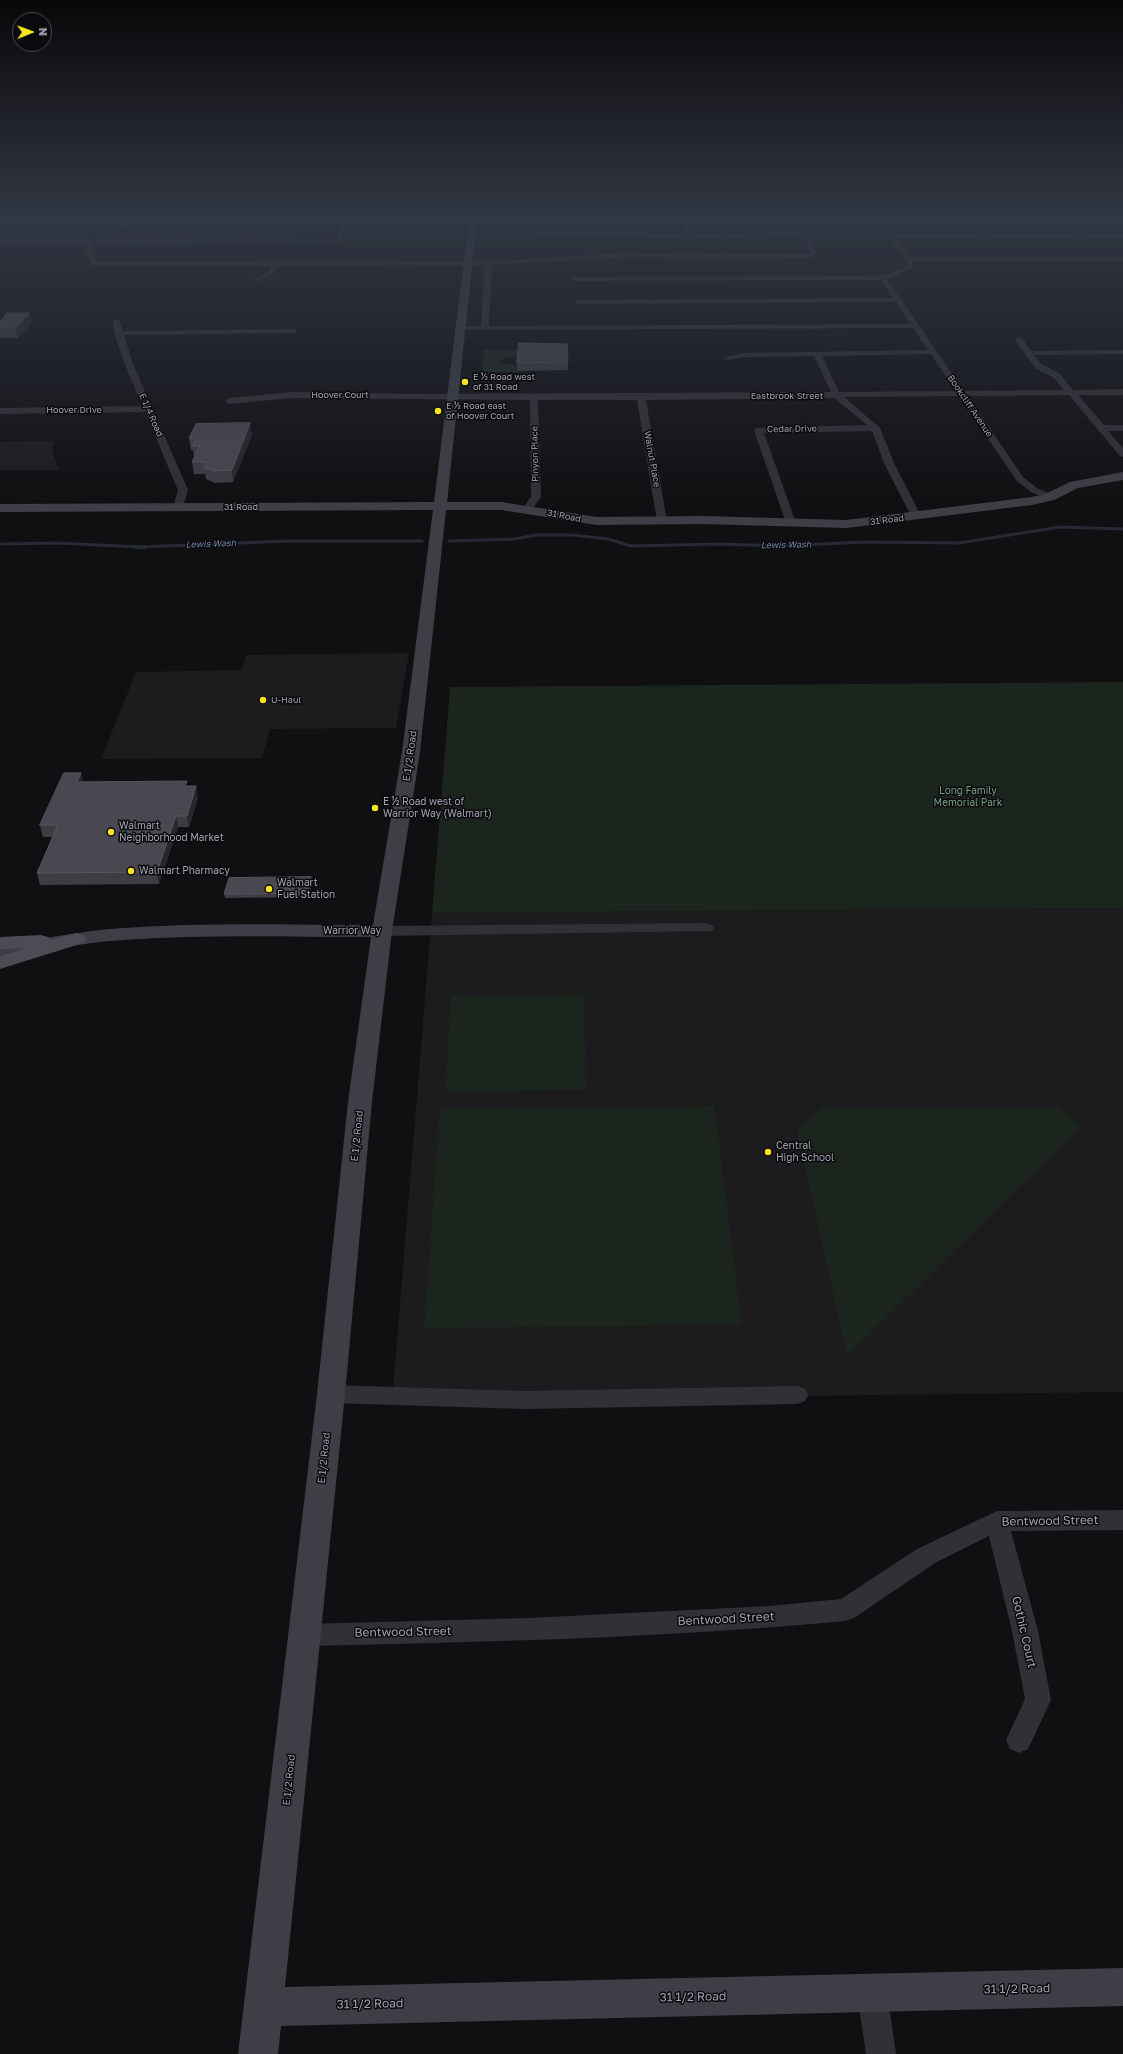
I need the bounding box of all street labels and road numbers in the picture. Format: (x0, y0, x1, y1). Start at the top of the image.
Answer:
street label: Bookcliff Avenue (945, 373, 995, 439)
street label: Hoover Court (311, 390, 369, 400)
street label: Eastbrook Street (751, 391, 823, 401)
street label: E 1/4 Road (137, 392, 165, 438)
street label: Hoover Drive (46, 405, 102, 415)
street label: Cedar Drive (767, 423, 817, 435)
street label: Pinyon Place (529, 426, 541, 482)
street label: Walnut Place (642, 430, 662, 488)
street label: 31 Road (224, 502, 258, 512)
street label: 31 Road (546, 507, 582, 525)
street label: 31 Road (870, 513, 904, 527)
street label: E 1/2 Road (401, 730, 419, 782)
street label: Warrior Way (323, 925, 381, 937)
street label: E 1/2 Road (348, 1110, 366, 1162)
street label: E 1/2 Road (315, 1432, 333, 1484)
street label: Bentwood Street (1001, 1513, 1099, 1529)
street label: Gothic Court (1009, 1595, 1039, 1669)
street label: Bentwood Street (677, 1609, 775, 1629)
street label: Bentwood Street (354, 1624, 452, 1640)
street label: E 1/2 Road (280, 1754, 298, 1806)
street label: 31 1/2 Road (983, 1981, 1051, 1997)
street label: 31 1/2 Road (659, 1989, 727, 2005)
street label: 31 1/2 Road (336, 1996, 404, 2012)

